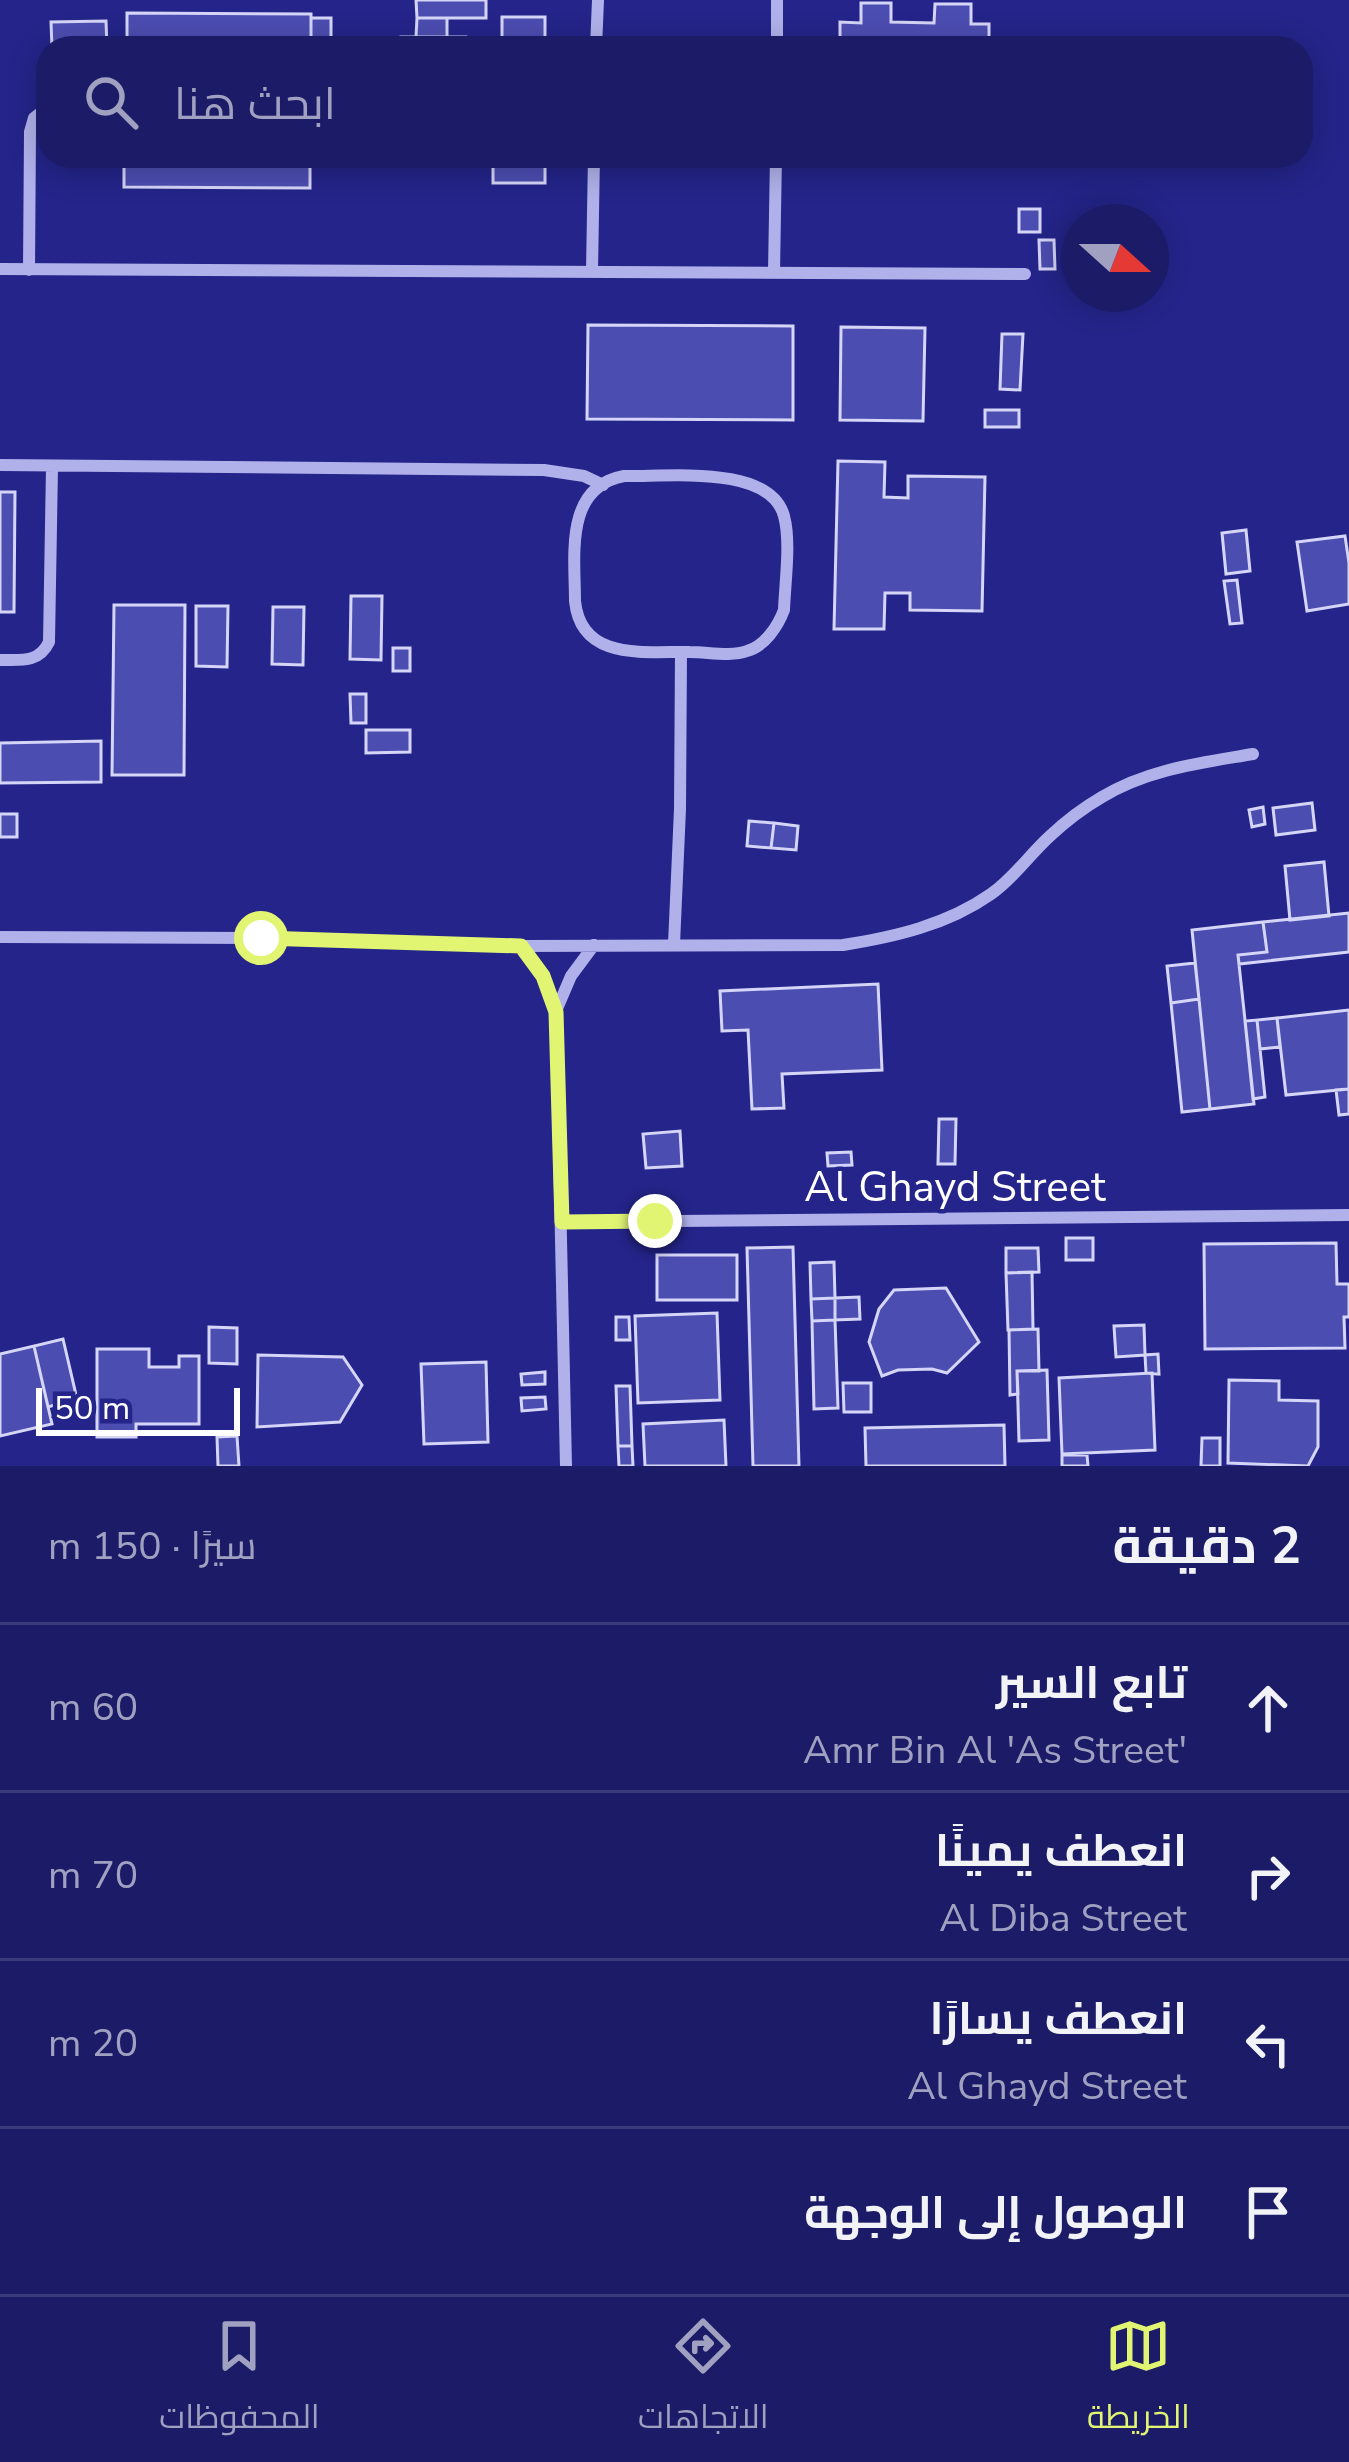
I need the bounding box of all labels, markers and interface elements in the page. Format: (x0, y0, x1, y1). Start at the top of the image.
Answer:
search box (36, 36, 1313, 168)
icon: search (78, 69, 144, 135)
text: ابحث هنا (174, 74, 336, 135)
north arrow (1061, 204, 1169, 312)
route start (234, 911, 288, 965)
street label: Al Ghayd Street (804, 1159, 1106, 1216)
route end (628, 1194, 682, 1248)
scale bar (36, 1382, 240, 1435)
text: 50 m (54, 1386, 130, 1431)
text: 2 دقيقة (1112, 1511, 1301, 1581)
text: سيرًا · 150 m (48, 1520, 256, 1573)
text: تابع السير (996, 1653, 1187, 1714)
icon: ahead (1235, 1675, 1301, 1741)
text: 60 m (48, 1681, 138, 1734)
text: 'Amr Bin Al 'As Street (803, 1724, 1187, 1777)
text: انعطف يمينًا (935, 1821, 1187, 1882)
icon: right (1235, 1843, 1301, 1909)
text: 70 m (48, 1849, 138, 1902)
text: Al Diba Street (939, 1892, 1187, 1945)
text: انعطف يسارًا (929, 1989, 1187, 2050)
icon: left (1235, 2011, 1301, 2077)
text: 20 m (48, 2017, 138, 2070)
text: Al Ghayd Street (907, 2060, 1187, 2113)
icon: arrive (1235, 2179, 1301, 2245)
text: الوصول إلى الوجهة (804, 2183, 1187, 2244)
tab: المحفوظات (159, 2313, 320, 2447)
tab: الاتجاهات (638, 2313, 769, 2447)
tab: الخريطة (1087, 2313, 1190, 2447)

